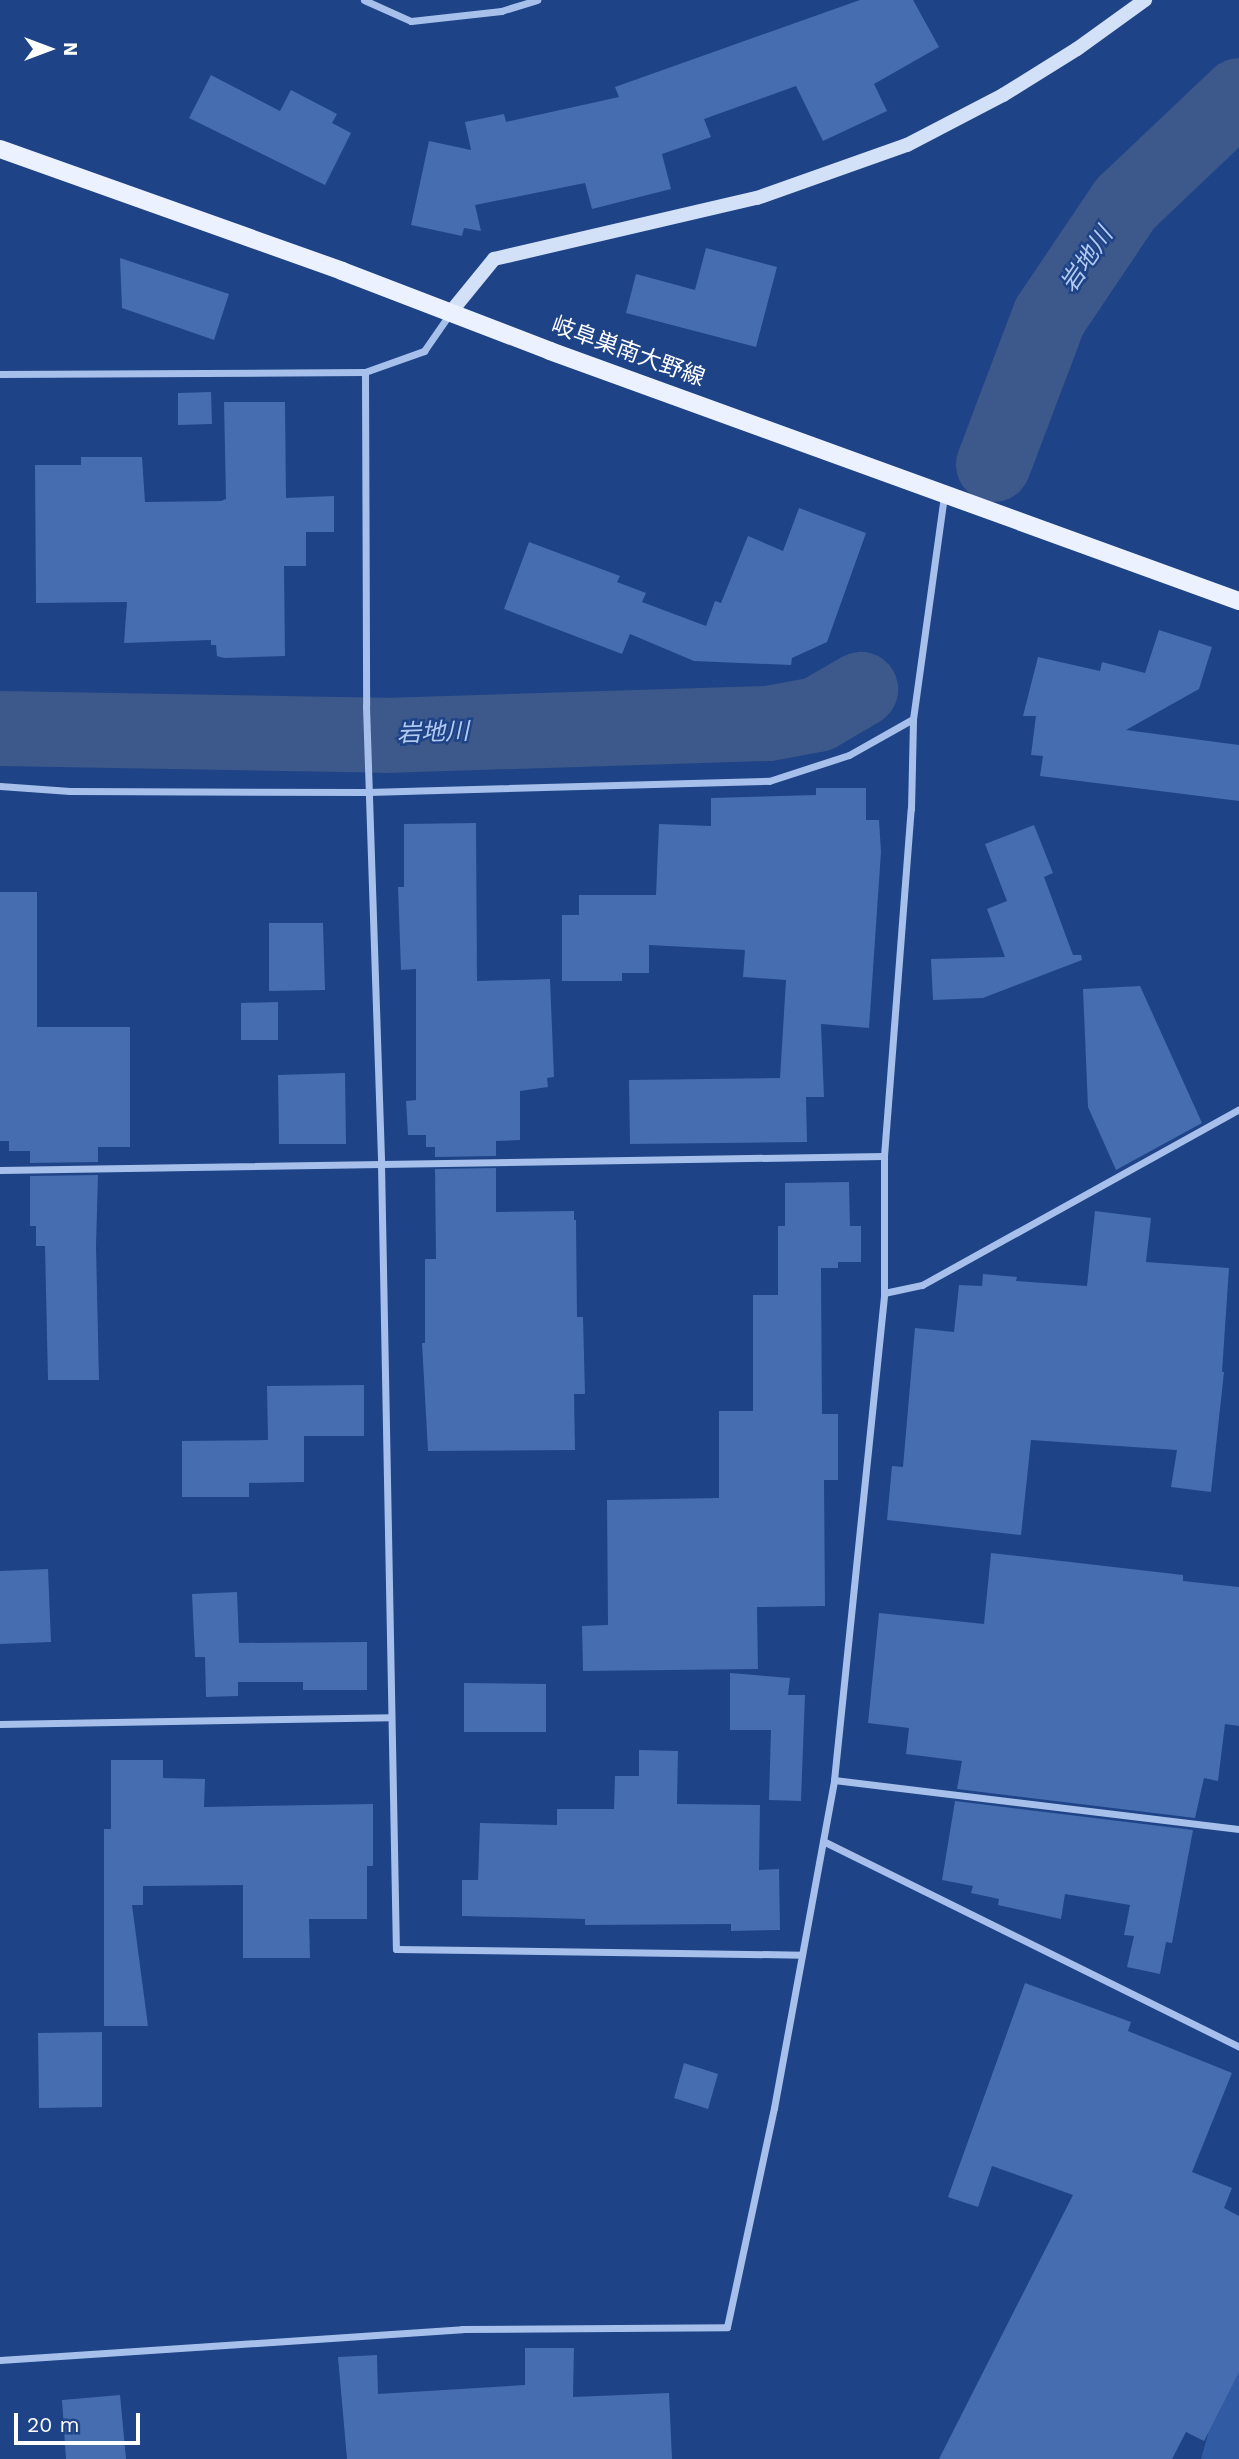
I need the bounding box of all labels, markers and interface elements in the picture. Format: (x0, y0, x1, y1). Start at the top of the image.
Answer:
north arrow (14, 14, 84, 84)
text: N (59, 42, 82, 56)
water label: 岩地川 (1055, 222, 1119, 298)
street label: 岐阜巣南大野線 (548, 311, 708, 393)
water label: 岩地川 (397, 717, 469, 749)
scale bar (18, 2400, 144, 2444)
text: 20 m (27, 2412, 79, 2437)

